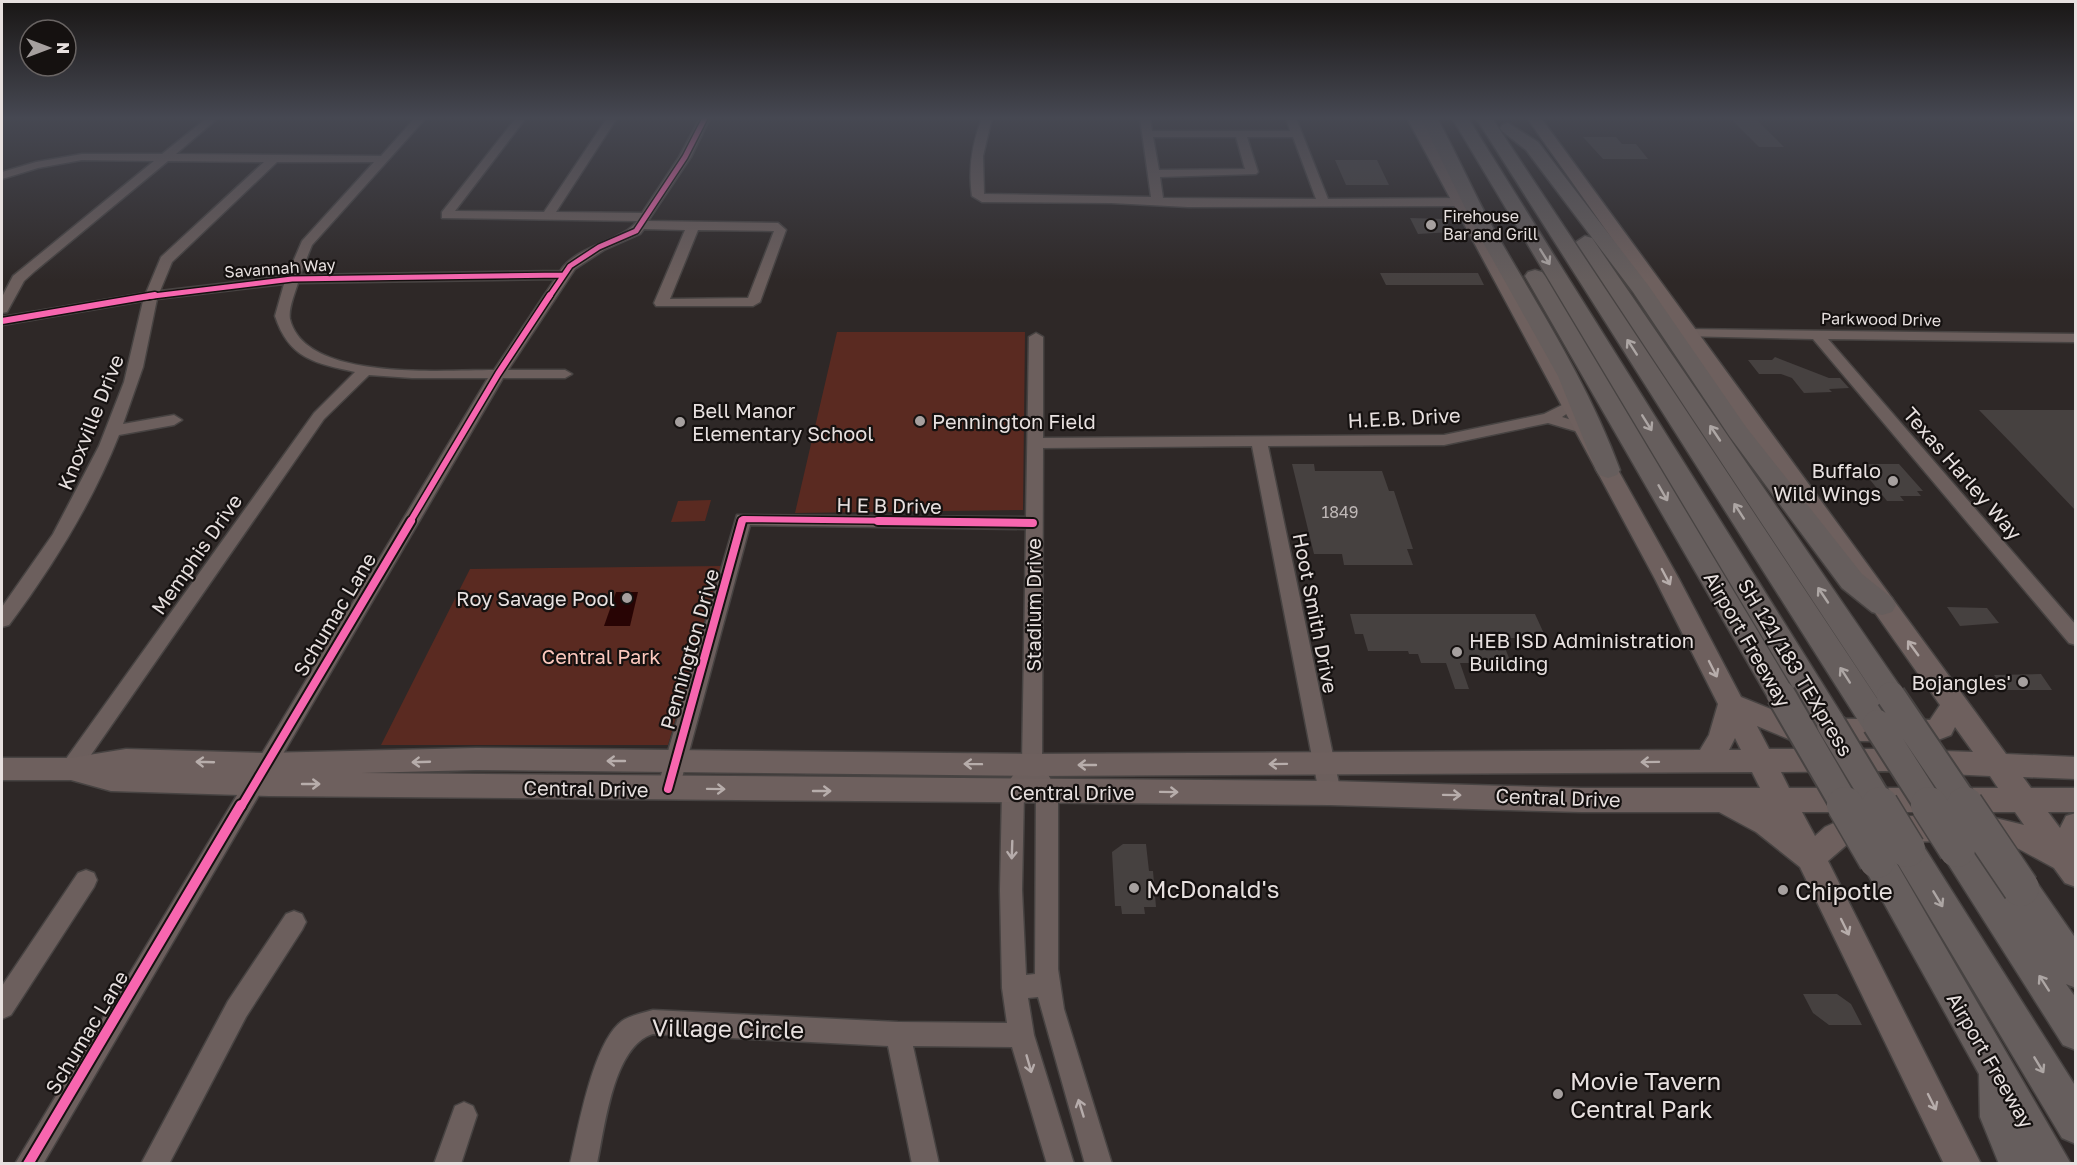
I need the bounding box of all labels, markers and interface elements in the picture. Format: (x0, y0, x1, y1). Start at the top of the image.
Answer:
north arrow (18, 18, 78, 78)
text: N (53, 42, 73, 54)
place label: Firehouse Bar and Grill (1443, 206, 1538, 244)
marker: Firehouse Bar and Grill (1424, 218, 1438, 232)
one-way arrow (1539, 248, 1551, 265)
street label: Savannah Way (224, 254, 336, 282)
street label: Parkwood Drive (1821, 308, 1941, 330)
one-way arrow (1626, 339, 1638, 356)
street label: Knoxville Drive (52, 351, 128, 493)
place label: Bell Manor Elementary School (692, 398, 874, 445)
street label: H.E.B. Drive (1347, 402, 1461, 432)
street label: Texas Harley Way (1899, 402, 2027, 544)
place label: Pennington Field (932, 409, 1096, 433)
marker: Pennington Field (913, 414, 927, 428)
one-way arrow (1641, 414, 1653, 431)
marker: Bell Manor Elementary School (673, 415, 687, 429)
one-way arrow (1709, 426, 1721, 442)
place label: Buffalo Wild Wings (1773, 458, 1881, 505)
marker: Buffalo Wild Wings (1886, 474, 1900, 488)
one-way arrow (1657, 484, 1669, 501)
street label: Memphis Drive (146, 489, 246, 619)
street label: H E B Drive (836, 492, 942, 518)
house number: 1849 (1322, 502, 1358, 522)
one-way arrow (1732, 503, 1744, 520)
street label: Hoot Smith Drive (1289, 531, 1343, 695)
street label: Stadium Drive (1021, 538, 1045, 672)
street label: Schumac Lane (288, 548, 380, 680)
street label: Pennington Drive (655, 566, 723, 732)
street label: Airport Freeway (1699, 567, 1797, 711)
one-way arrow (1661, 568, 1672, 586)
street label: SH 121/183 TEXpress (1734, 574, 1858, 760)
place label: Roy Savage Pool (456, 586, 615, 610)
one-way arrow (1817, 587, 1830, 604)
marker: Roy Savage Pool (620, 591, 634, 605)
place label: HEB ISD Administration Building (1469, 628, 1694, 675)
one-way arrow (1907, 641, 1919, 657)
park label: Central Park (542, 644, 660, 668)
marker: HEB ISD Administration Building (1450, 645, 1464, 659)
one-way arrow (1708, 659, 1719, 677)
one-way arrow (1838, 666, 1851, 683)
place label: Bojangles' (1912, 670, 2011, 694)
marker: Bojangles' (2016, 675, 2030, 689)
one-way arrow (607, 755, 627, 767)
one-way arrow (412, 756, 432, 767)
one-way arrow (1640, 756, 1660, 767)
one-way arrow (196, 757, 216, 768)
one-way arrow (1268, 758, 1288, 769)
one-way arrow (964, 759, 984, 770)
one-way arrow (1077, 759, 1097, 771)
street label: Central Drive (523, 775, 649, 801)
one-way arrow (300, 779, 320, 790)
street label: Central Drive (1009, 780, 1135, 804)
one-way arrow (705, 783, 725, 795)
street label: Central Drive (1495, 783, 1621, 811)
one-way arrow (811, 785, 831, 797)
one-way arrow (1158, 786, 1178, 798)
one-way arrow (1441, 789, 1461, 801)
one-way arrow (1006, 839, 1018, 859)
place label: McDonald's (1146, 874, 1279, 903)
place label: Chipotle (1795, 876, 1893, 905)
marker: McDonald's (1127, 881, 1141, 895)
marker: Chipotle (1776, 883, 1790, 897)
one-way arrow (1932, 890, 1944, 907)
one-way arrow (1839, 918, 1851, 936)
street label: Schumac Lane (40, 966, 132, 1098)
one-way arrow (2038, 975, 2050, 992)
street label: Airport Freeway (1942, 988, 2040, 1132)
street label: Village Circle (652, 1012, 804, 1044)
one-way arrow (1024, 1054, 1035, 1073)
one-way arrow (2034, 1056, 2046, 1073)
place label: Movie Tavern Central Park (1570, 1066, 1721, 1123)
marker: Movie Tavern Central Park (1551, 1087, 1565, 1101)
one-way arrow (1927, 1092, 1938, 1110)
one-way arrow (1075, 1099, 1086, 1118)

